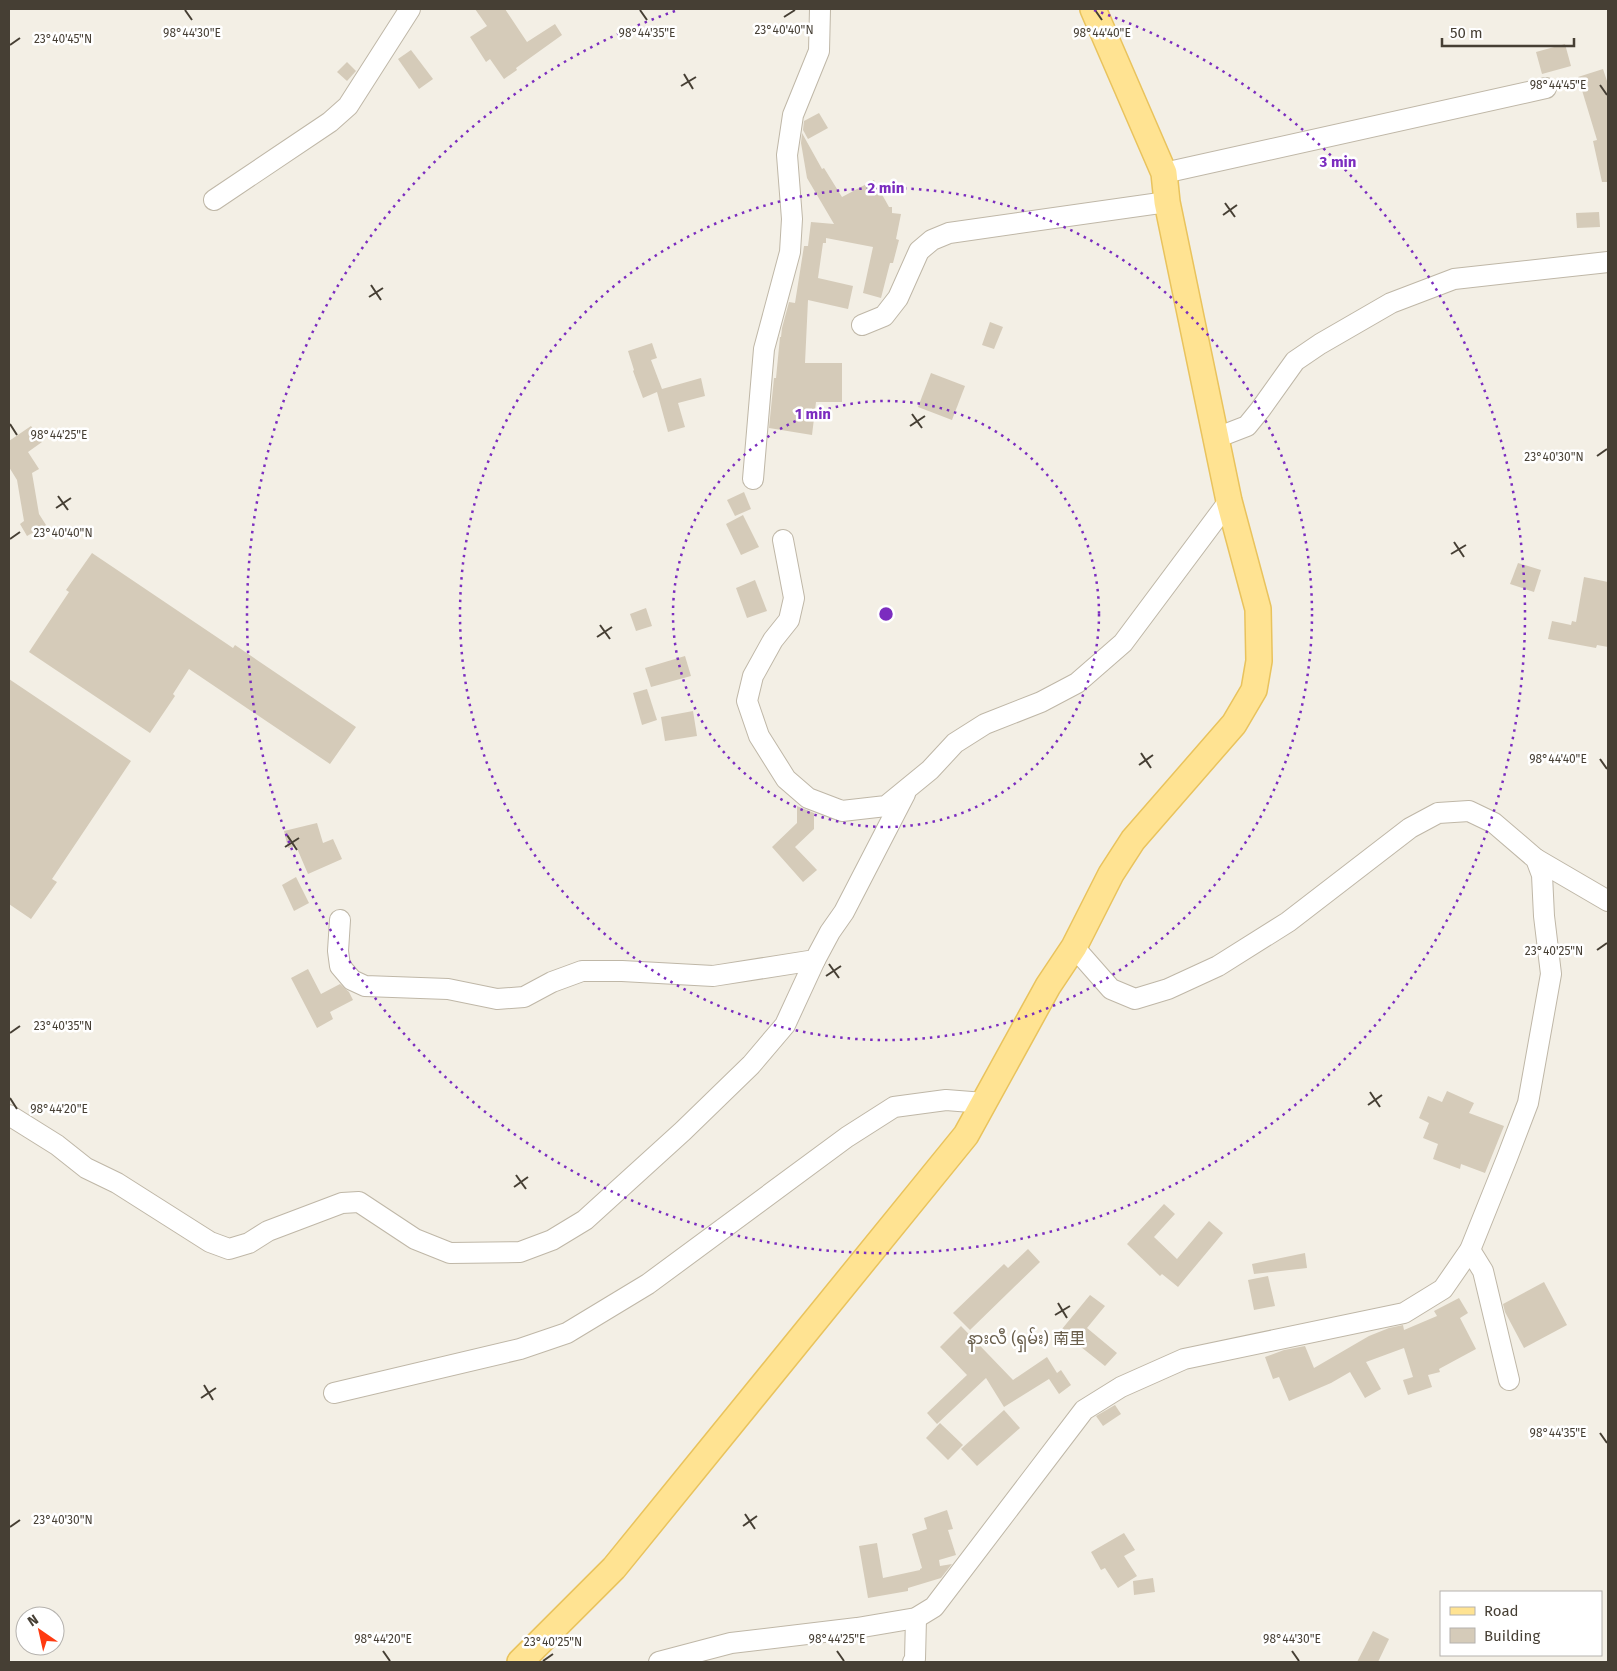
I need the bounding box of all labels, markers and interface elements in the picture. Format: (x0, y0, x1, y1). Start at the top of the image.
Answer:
scale bar (1442, 15, 1574, 47)
text: 23°40'40"N (754, 23, 814, 37)
text: 50 m (1450, 24, 1483, 42)
text: 98°44'30"E (163, 26, 221, 40)
text: 98°44'35"E (619, 26, 675, 40)
text: 98°44'40"E (1073, 26, 1131, 40)
text: 23°40'45"N (34, 32, 92, 46)
text: 98°44'45"E (1530, 78, 1586, 92)
text: 3 min (1319, 153, 1356, 171)
text: 2 min (868, 179, 904, 197)
text: 1 min (795, 405, 831, 423)
text: 98°44'25"E (31, 428, 87, 442)
text: 23°40'30"N (1524, 450, 1584, 464)
text: 23°40'40"N (33, 526, 93, 540)
centre of rings (877, 605, 895, 623)
text: 98°44'40"E (1529, 752, 1587, 766)
text: 23°40'25"N (1525, 944, 1583, 958)
text: 23°40'35"N (34, 1019, 92, 1033)
text: 98°44'20"E (30, 1102, 88, 1116)
district label: နားလီ (ရှမ်း) 南里 (967, 1327, 1085, 1353)
text: 98°44'35"E (1530, 1426, 1586, 1440)
text: 23°40'30"N (33, 1513, 93, 1527)
legend (1440, 1591, 1602, 1656)
text: Road (1484, 1602, 1519, 1620)
north arrow (15, 1606, 65, 1656)
text: N (24, 1611, 42, 1630)
text: Building (1484, 1627, 1540, 1645)
text: 98°44'20"E (354, 1632, 412, 1646)
text: 98°44'25"E (809, 1632, 865, 1646)
text: 98°44'30"E (1263, 1632, 1321, 1646)
text: 23°40'25"N (524, 1635, 582, 1649)

